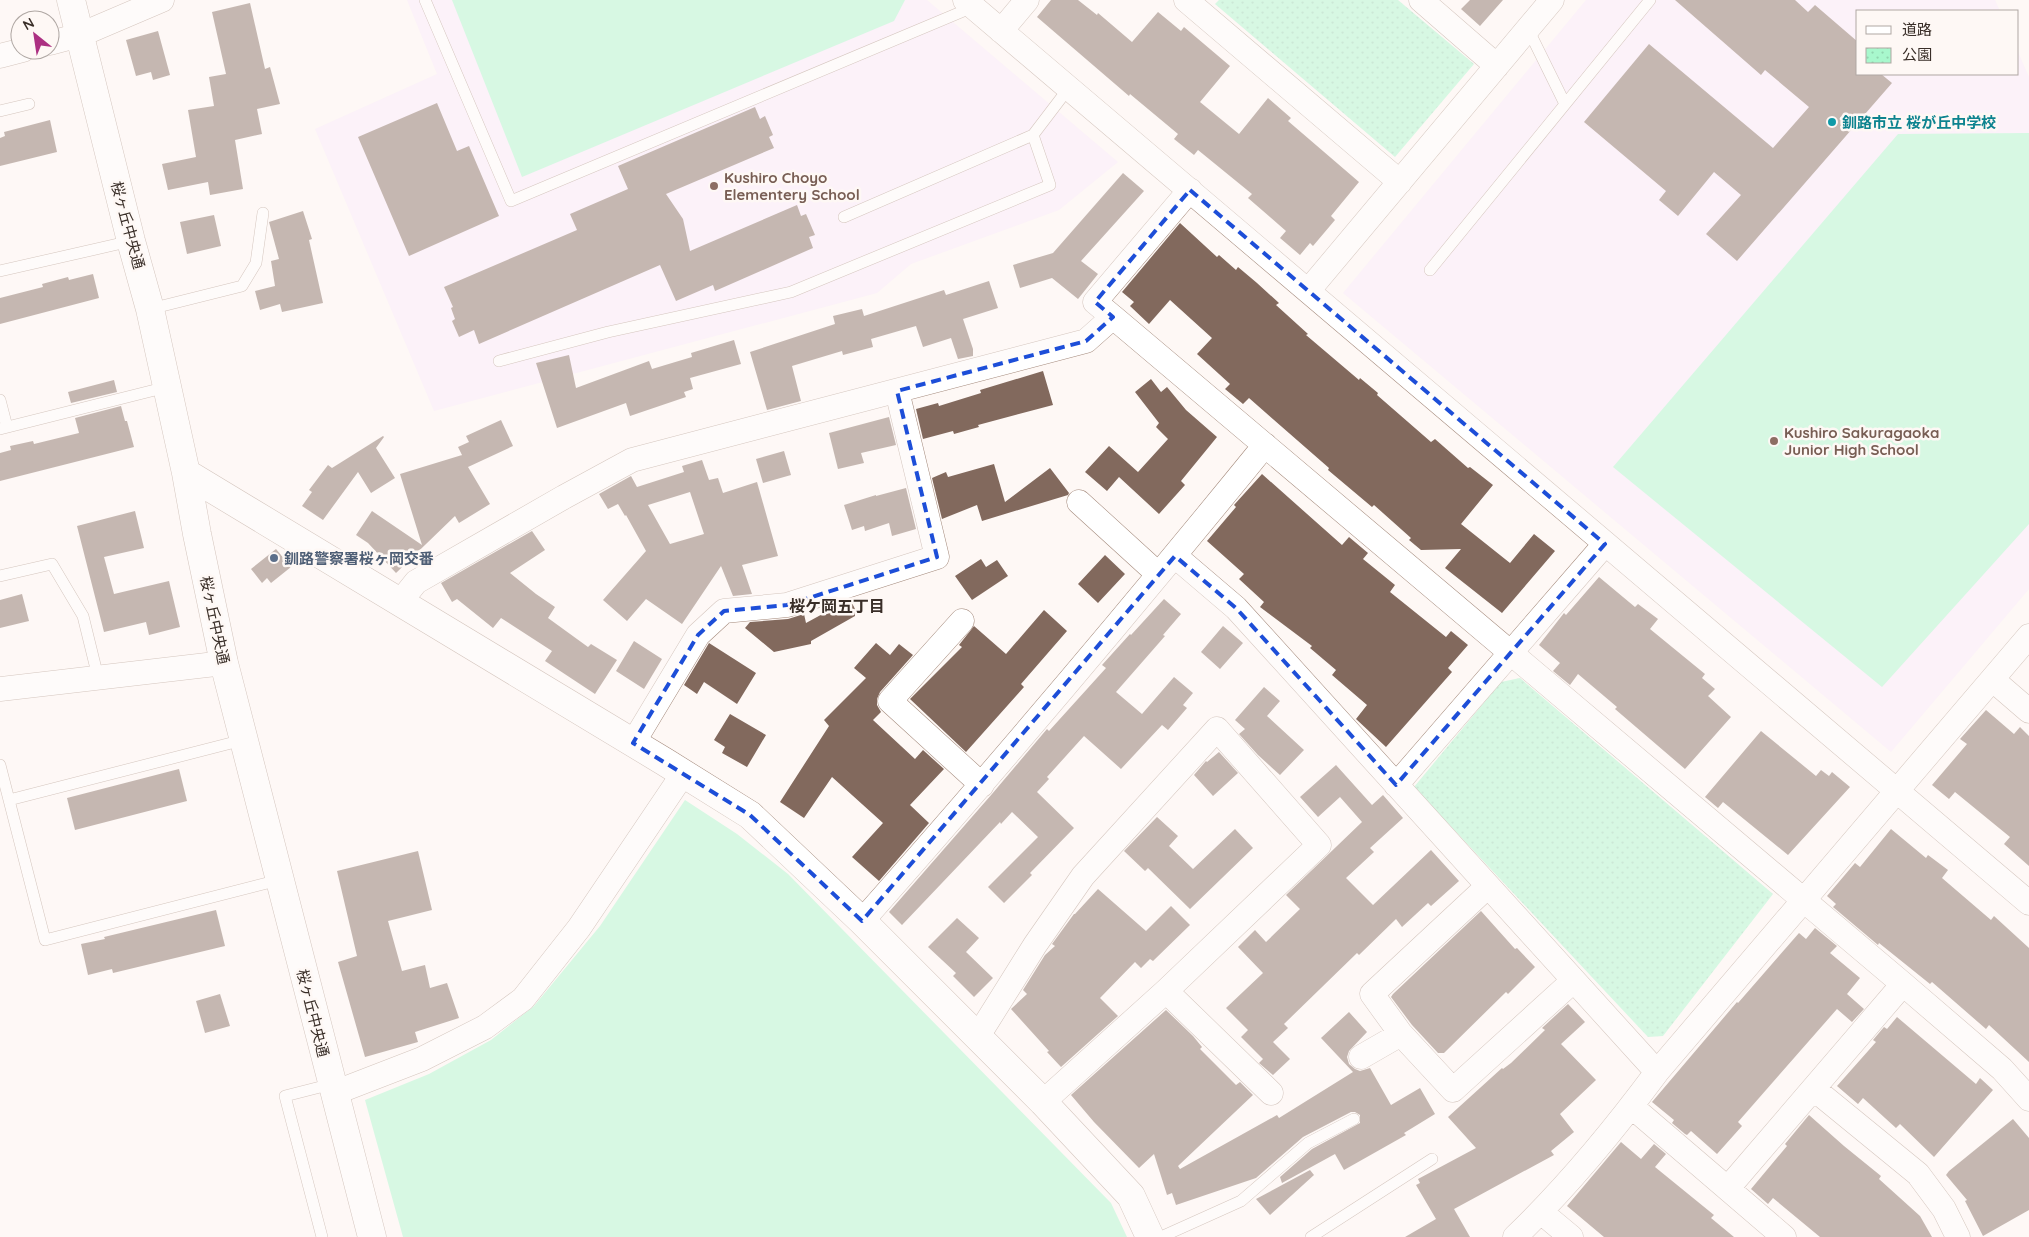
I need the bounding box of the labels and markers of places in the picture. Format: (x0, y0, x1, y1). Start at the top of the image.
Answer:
place label: 釧路市立 桜が丘中学校 (1842, 113, 1996, 132)
marker: 釧路市立 桜が丘中学校 (1826, 116, 1838, 128)
place label: Kushiro Choyo Elementery School (724, 168, 860, 204)
marker: Kushiro Choyo Elementery School (708, 180, 720, 192)
place label: Kushiro Sakuragaoka Junior High School (1784, 423, 1939, 459)
marker: Kushiro Sakuragaoka Junior High School (1768, 435, 1780, 447)
place label: 釧路警察署桜ヶ岡交番 (284, 549, 434, 568)
marker: 釧路警察署桜ヶ岡交番 (268, 552, 280, 564)

